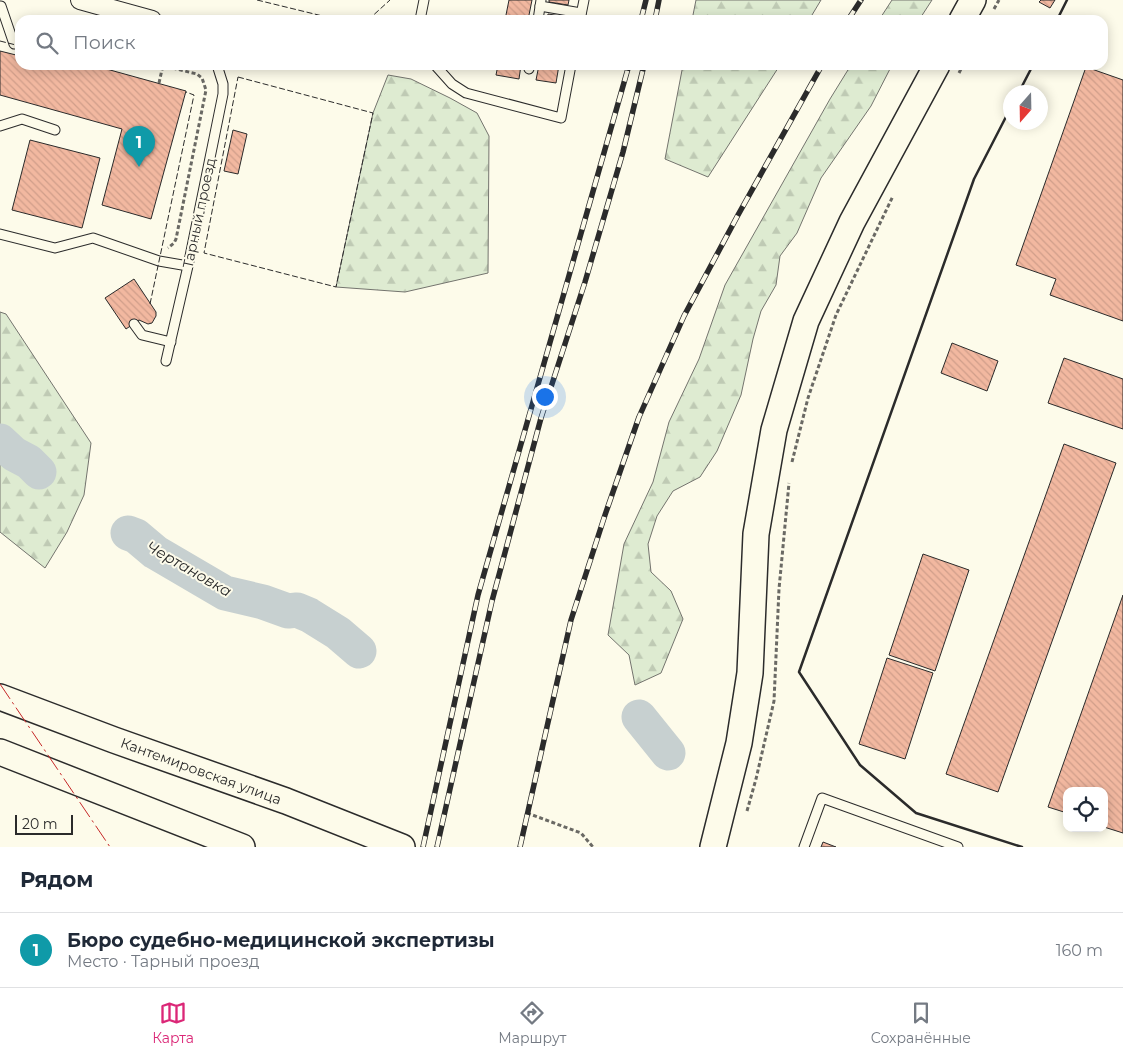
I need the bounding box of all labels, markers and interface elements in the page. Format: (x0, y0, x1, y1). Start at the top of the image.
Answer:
search box (15, 15, 1108, 70)
icon: search (33, 29, 61, 57)
text: Поиск (73, 31, 136, 54)
north arrow (1003, 85, 1048, 130)
pin: 1 (123, 126, 155, 167)
street label: Тарный проезд (178, 156, 220, 270)
your location (532, 384, 558, 410)
water label: Чертановка (143, 537, 235, 601)
street label: Кантемировская улица (118, 734, 284, 808)
map controls (1063, 787, 1108, 832)
button: locate (1063, 787, 1108, 832)
scale bar (15, 812, 72, 835)
text: 20 m (22, 815, 58, 833)
text: Рядом (20, 867, 93, 892)
text: Бюро судебно-медицинской экспертизы (67, 929, 495, 952)
text: 1 (33, 941, 39, 960)
text: 160 m (1056, 941, 1103, 960)
text: Место · Тарный проезд (67, 952, 260, 971)
tab: Карта (152, 999, 194, 1047)
tab: Маршрут (498, 999, 566, 1047)
tab: Сохранённые (871, 999, 971, 1047)

